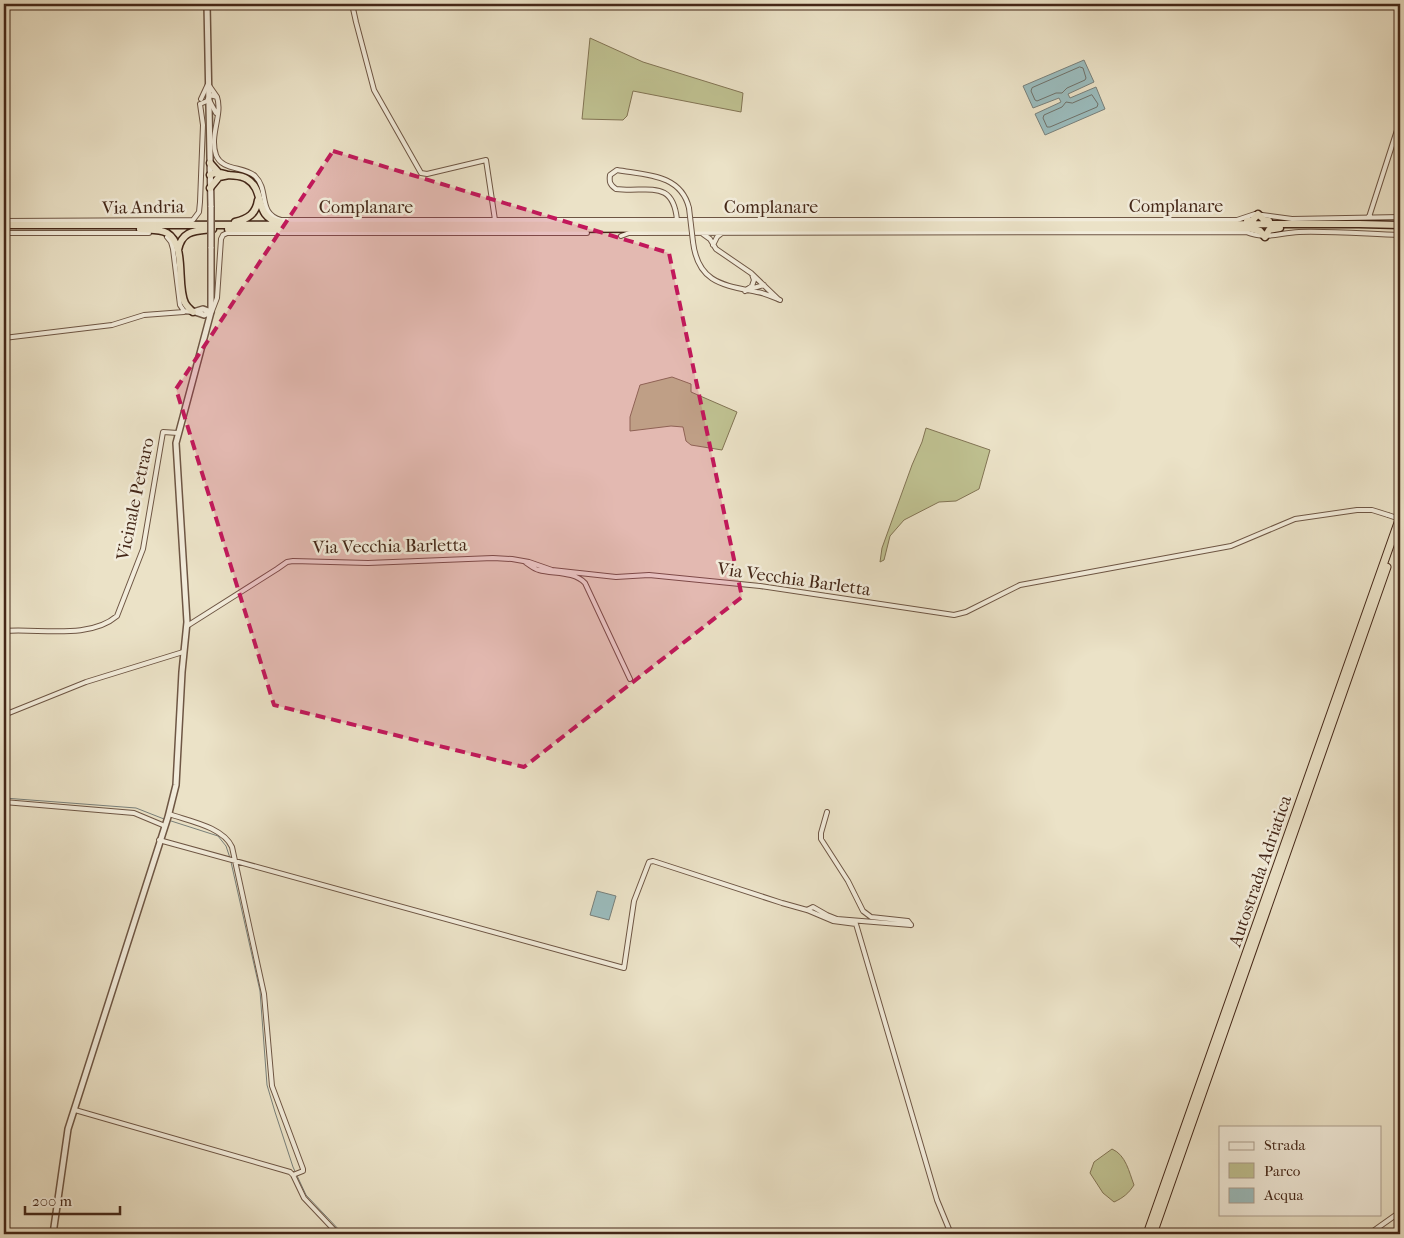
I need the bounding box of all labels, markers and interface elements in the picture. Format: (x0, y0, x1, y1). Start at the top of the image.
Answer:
street label: Via Andria (101, 196, 185, 219)
street label: Complanare (1129, 196, 1223, 217)
street label: Complanare (319, 197, 413, 218)
street label: Complanare (724, 197, 818, 218)
street label: Vicinale Petraro (112, 436, 159, 563)
street label: Via Vecchia Barletta (312, 535, 468, 558)
street label: Via Vecchia Barletta (715, 558, 873, 601)
street label: Autostrada Adriatica (1224, 792, 1296, 951)
legend (1219, 1126, 1382, 1216)
text: Strada (1264, 1136, 1307, 1154)
text: Parco (1264, 1162, 1301, 1180)
scale bar (25, 1183, 120, 1215)
text: Acqua (1263, 1186, 1305, 1204)
text: 200 m (32, 1192, 72, 1210)

